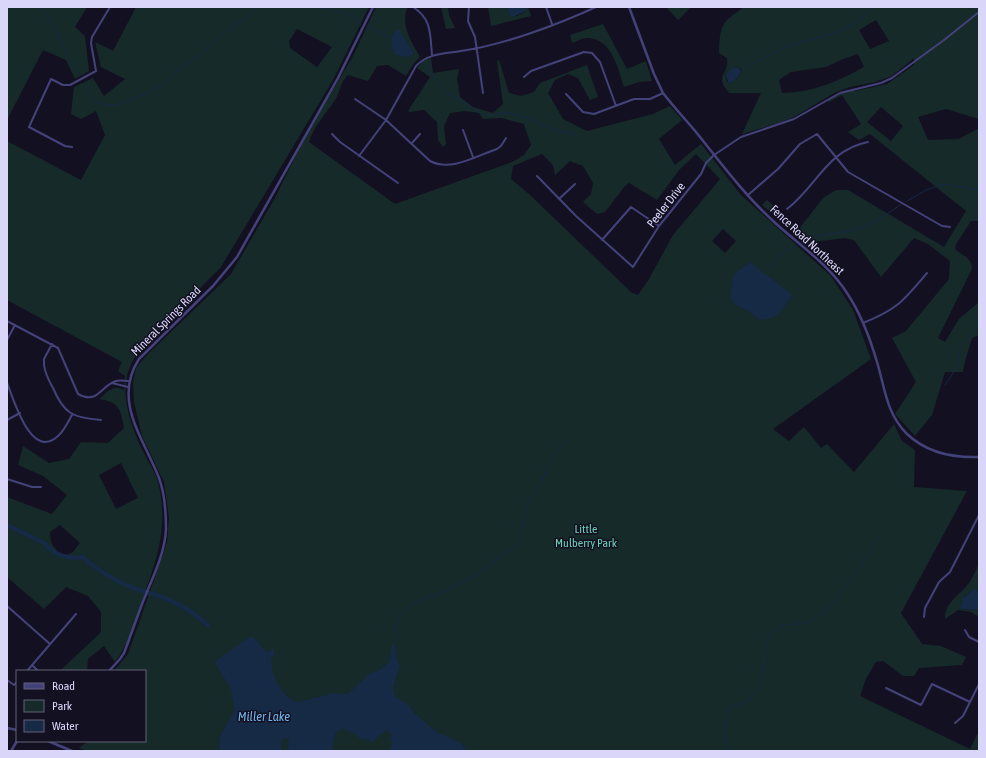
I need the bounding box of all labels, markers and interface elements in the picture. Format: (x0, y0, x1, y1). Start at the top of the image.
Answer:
street label: Peeler Drive (644, 180, 688, 230)
street label: Fence Road Northeast (767, 202, 847, 278)
street label: Mineral Springs Road (128, 283, 204, 359)
park label: Little Mulberry Park (555, 522, 618, 550)
legend (16, 670, 146, 742)
text: Road (52, 679, 75, 693)
text: Park (52, 699, 73, 713)
water label: Miller Lake (238, 709, 290, 724)
text: Water (52, 719, 79, 733)

